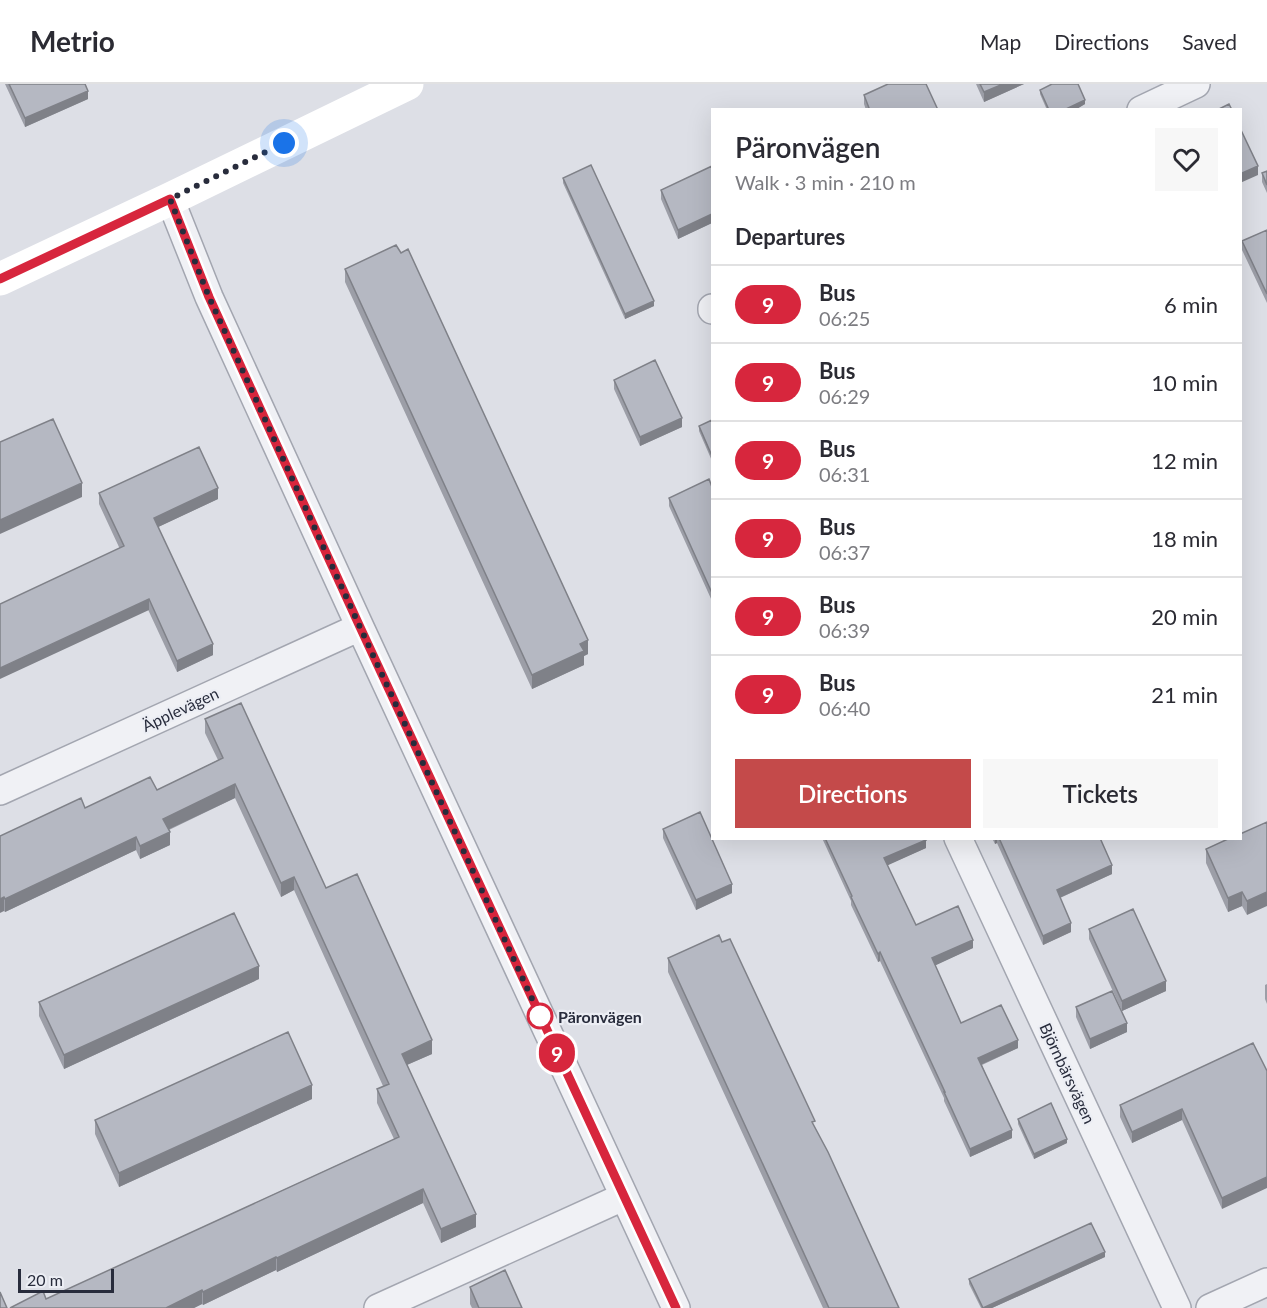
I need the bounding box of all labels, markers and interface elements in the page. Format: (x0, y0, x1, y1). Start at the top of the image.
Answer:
text: Metrio (30, 24, 115, 58)
text: Map (980, 29, 1021, 54)
text: Directions (1054, 29, 1149, 54)
text: Saved (1182, 29, 1237, 54)
your location (269, 128, 299, 158)
button: heart (1155, 128, 1218, 191)
text: Päronvägen (735, 130, 880, 164)
text: Walk · 3 min · 210 m (735, 170, 916, 194)
text: Departures (735, 223, 845, 250)
text: Bus (819, 279, 855, 306)
text: 6 min (1164, 291, 1218, 318)
text: 9 (762, 292, 774, 317)
text: 06:25 (819, 306, 870, 330)
text: Bus (819, 357, 855, 384)
text: 10 min (1151, 369, 1218, 396)
text: 9 (762, 370, 774, 395)
text: 06:29 (819, 384, 870, 408)
text: Bus (819, 435, 855, 462)
text: 12 min (1151, 447, 1218, 474)
text: 9 (762, 448, 774, 473)
text: 06:31 (819, 462, 870, 486)
text: Bus (819, 513, 855, 540)
text: 18 min (1151, 525, 1218, 552)
text: 9 (762, 526, 774, 551)
text: 06:37 (819, 540, 870, 564)
text: Bus (819, 591, 855, 618)
text: 20 min (1151, 603, 1218, 630)
text: 9 (762, 604, 774, 629)
text: 06:39 (819, 618, 870, 642)
text: Bus (819, 669, 855, 696)
text: 21 min (1151, 681, 1218, 708)
text: 9 (762, 682, 774, 707)
street label: Äpplevägen (139, 683, 221, 735)
text: 06:40 (819, 696, 870, 720)
button: Directions (735, 759, 971, 828)
button: Tickets (983, 759, 1218, 828)
marker: Päronvägen (527, 1003, 553, 1029)
place label: Päronvägen (558, 1007, 642, 1026)
street label: Björnbärsvägen (1036, 1020, 1100, 1126)
line badge: 9 (538, 1034, 576, 1072)
text: 9 (551, 1041, 563, 1066)
scale bar (18, 1266, 114, 1294)
text: 20 m (27, 1270, 63, 1289)

